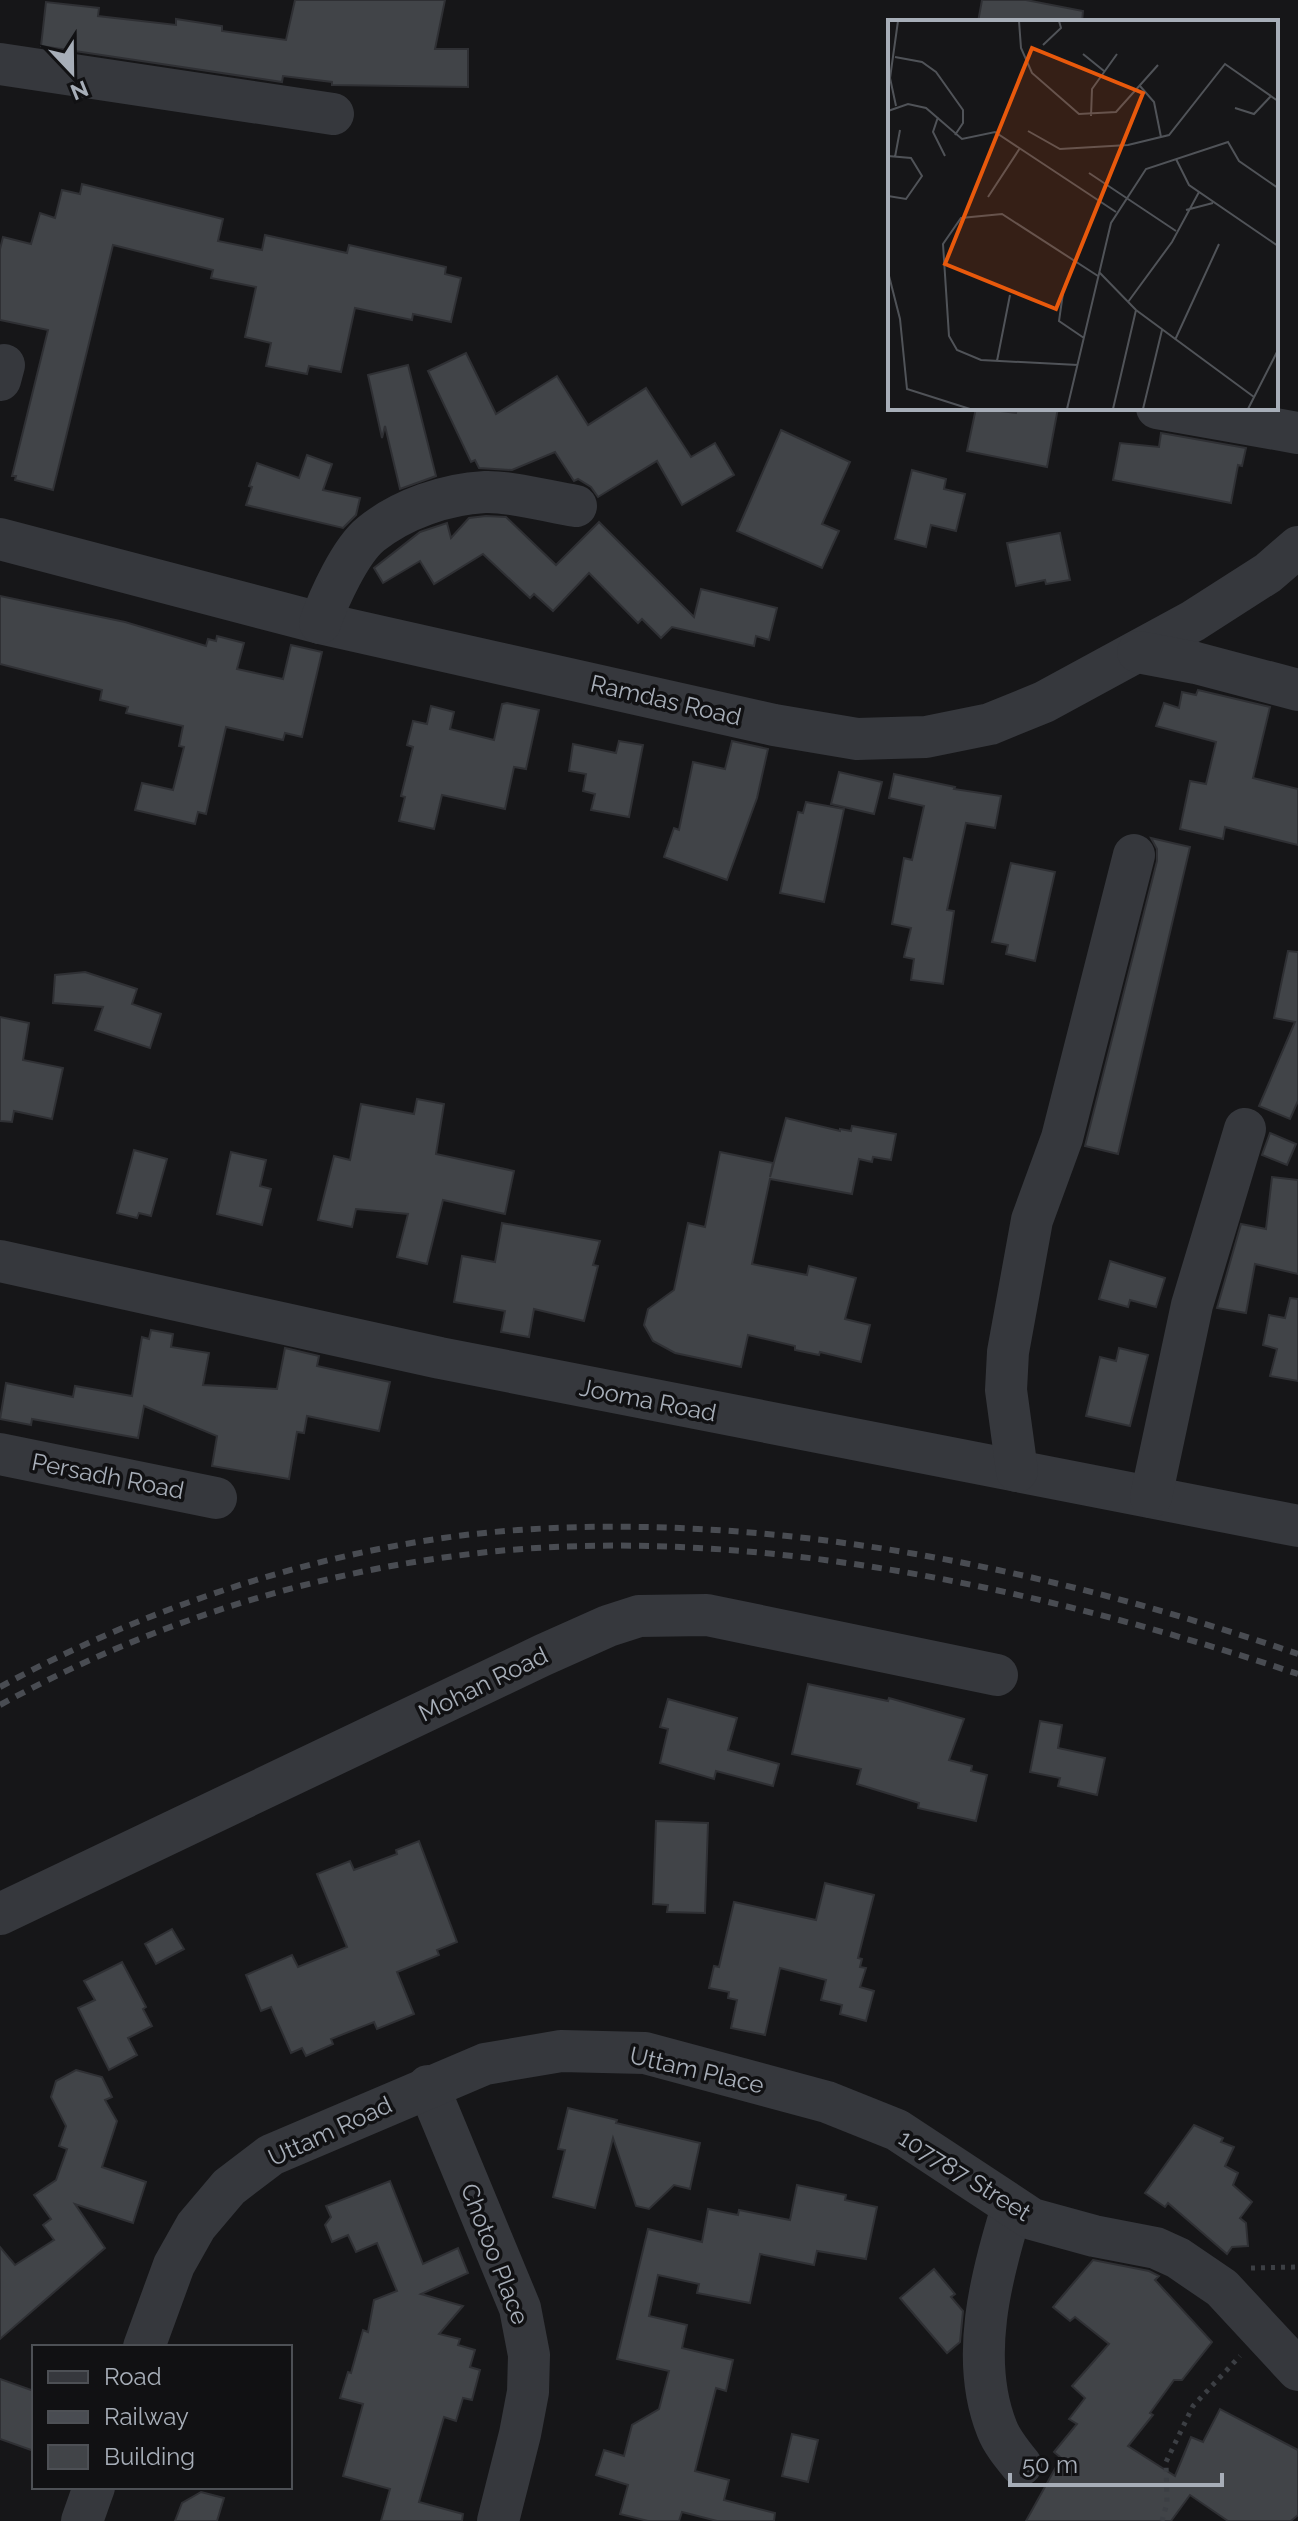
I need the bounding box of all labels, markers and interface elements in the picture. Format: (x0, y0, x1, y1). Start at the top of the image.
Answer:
inset map (888, 20, 1278, 410)
north arrow (32, 32, 112, 112)
text: N (67, 75, 92, 106)
street label: Ramdas Road (588, 669, 744, 731)
street label: Jooma Road (577, 1373, 719, 1427)
street label: Persadh Road (29, 1447, 187, 1505)
street label: Mohan Road (414, 1640, 552, 1728)
street label: Uttam Place (627, 2040, 767, 2100)
street label: Uttam Road (264, 2090, 396, 2172)
street label: 107787 Street (894, 2123, 1036, 2227)
street label: Chotoo Place (455, 2179, 535, 2329)
legend (32, 2345, 292, 2489)
text: Road (104, 2362, 162, 2391)
text: Railway (104, 2402, 189, 2431)
scale bar (1010, 2437, 1222, 2487)
text: Building (104, 2442, 195, 2471)
text: 50 m (1022, 2450, 1078, 2479)

